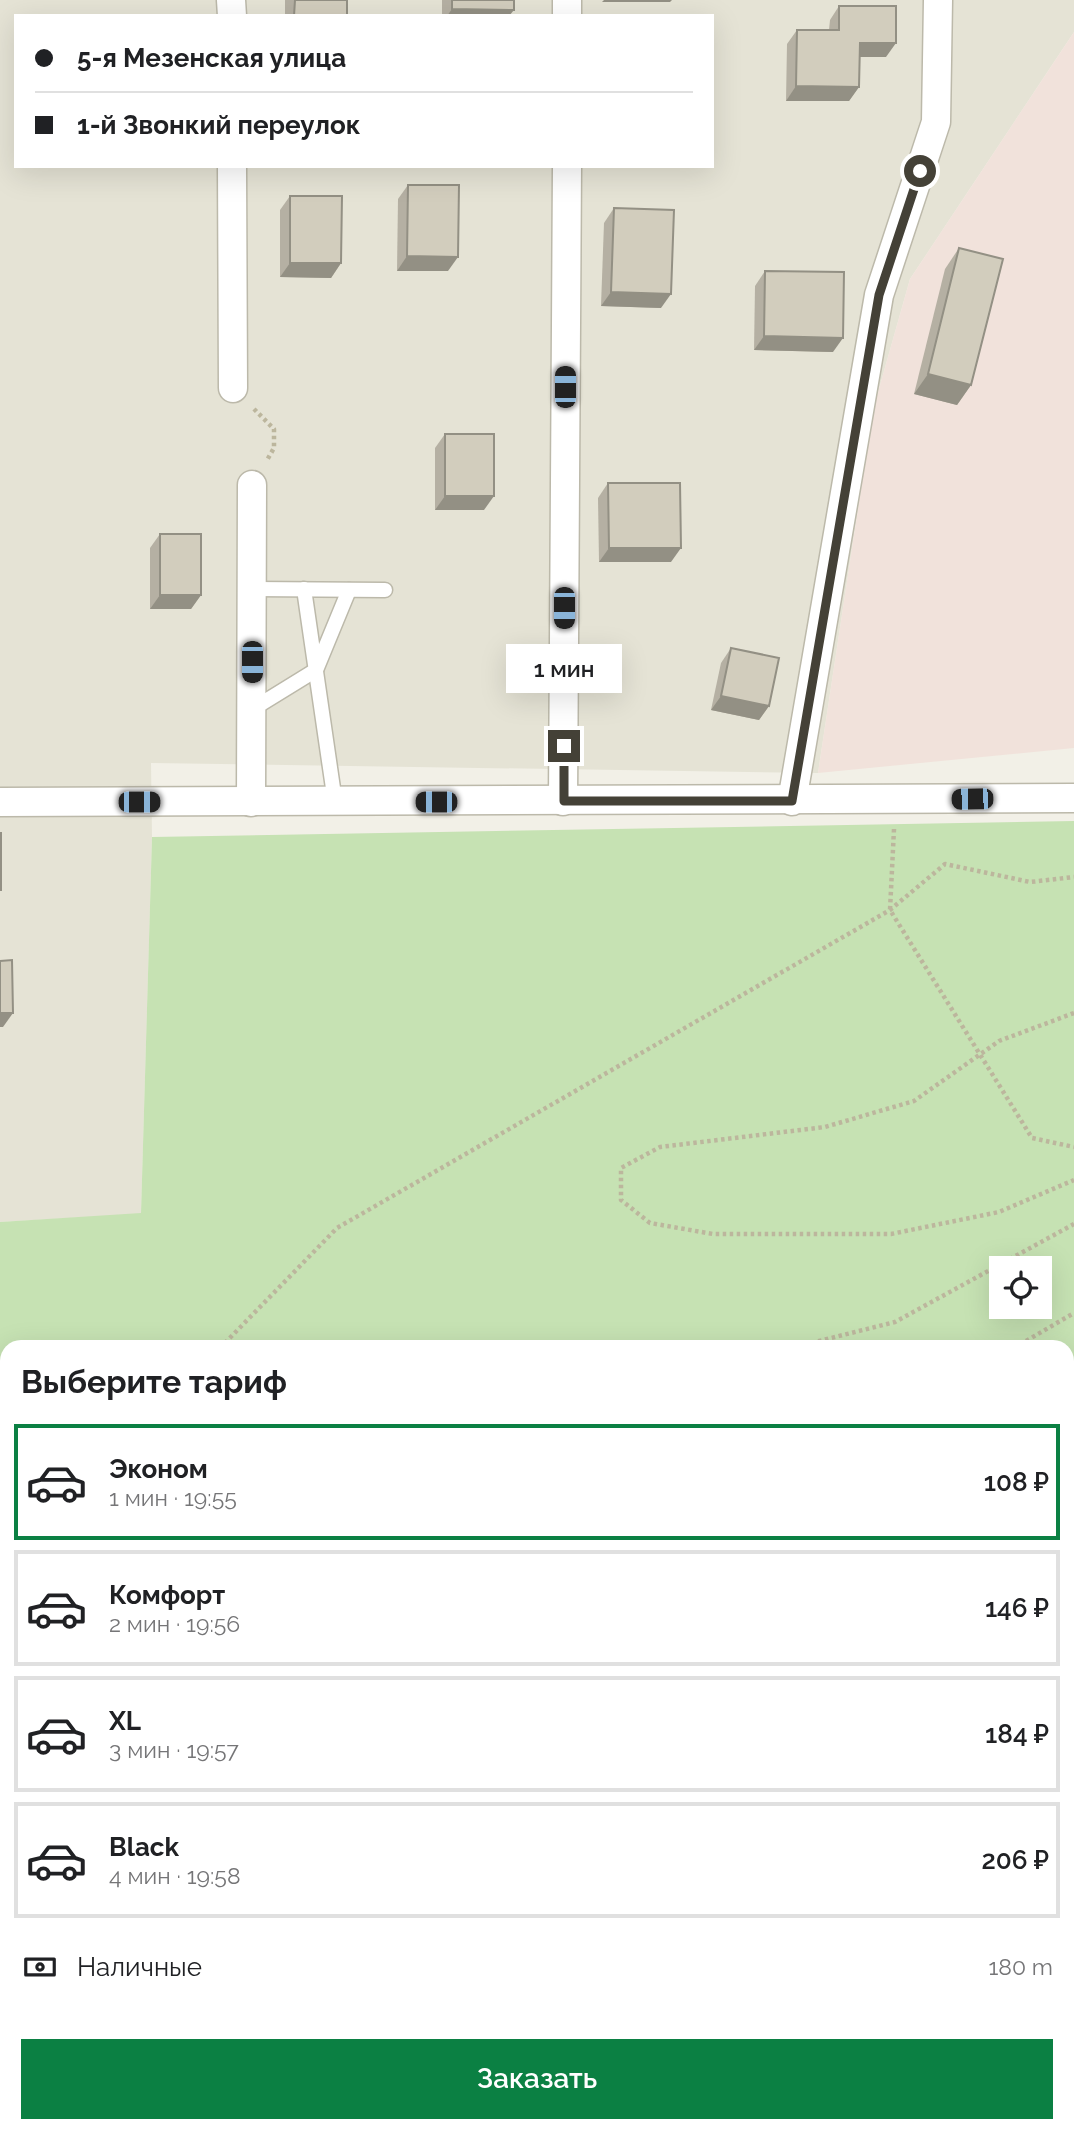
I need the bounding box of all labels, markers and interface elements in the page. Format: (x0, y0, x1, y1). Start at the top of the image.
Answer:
text: 5-я Мезенская улица (77, 43, 346, 73)
text: 1-й Звонкий переулок (77, 110, 361, 140)
route start (904, 155, 936, 187)
car (555, 366, 576, 408)
car (554, 587, 575, 629)
car (242, 641, 263, 683)
callout: 1 мин (506, 644, 622, 694)
text: 1 мин (534, 655, 594, 682)
route end (548, 730, 580, 762)
car (951, 788, 994, 810)
car (119, 792, 161, 813)
car (416, 792, 458, 813)
map controls (989, 1256, 1052, 1319)
button: locate (989, 1256, 1052, 1319)
text: Выберите тариф (21, 1363, 287, 1400)
icon: car (25, 1451, 88, 1514)
text: Эконом (109, 1454, 208, 1484)
text: 108 ₽ (984, 1467, 1049, 1497)
text: 1 мин · 19:55 (109, 1484, 237, 1511)
icon: car (25, 1577, 88, 1640)
text: Комфорт (109, 1580, 225, 1610)
text: 146 ₽ (985, 1593, 1049, 1623)
text: 2 мин · 19:56 (109, 1610, 240, 1637)
icon: car (25, 1703, 88, 1766)
text: XL (109, 1706, 141, 1736)
text: 184 ₽ (985, 1719, 1049, 1749)
text: 3 мин · 19:57 (109, 1736, 239, 1763)
icon: car (25, 1829, 88, 1892)
text: Black (109, 1832, 179, 1862)
text: 206 ₽ (982, 1845, 1049, 1875)
text: 4 мин · 19:58 (109, 1862, 241, 1889)
icon: cash (21, 1948, 59, 1986)
text: Наличные (77, 1952, 202, 1982)
text: 180 m (988, 1953, 1053, 1980)
button: Заказать (21, 2039, 1053, 2119)

